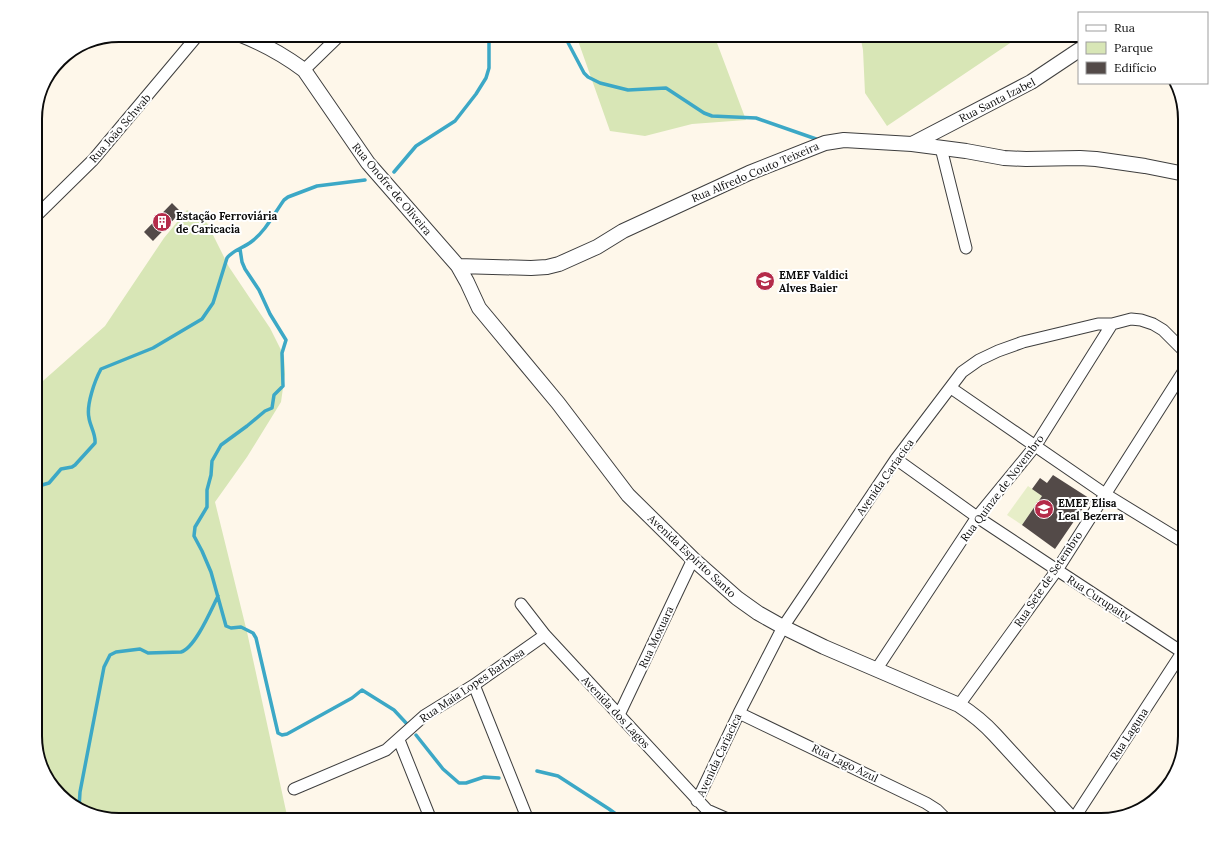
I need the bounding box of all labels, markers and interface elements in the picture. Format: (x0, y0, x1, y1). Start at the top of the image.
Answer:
legend (1078, 12, 1208, 84)
text: Rua (1114, 20, 1135, 35)
text: Parque (1114, 40, 1154, 55)
text: Edifício (1114, 60, 1157, 75)
street label: Rua Santa Izabel (957, 75, 1037, 125)
street label: Rua João Schwab (86, 91, 154, 165)
street label: Rua Alfredo Couto Teixeira (689, 139, 821, 205)
street label: Rua Onofre de Oliveira (349, 140, 435, 238)
place label: Estação Ferroviária de Caricacia (176, 209, 278, 236)
building icon: Estação Ferroviária de Caricacia (151, 211, 173, 233)
place label: EMEF Valdici Alves Baier (779, 268, 849, 295)
school or university icon: EMEF Valdici Alves Baier (754, 270, 776, 292)
street label: Rua Quinze de Novembro (957, 432, 1047, 544)
street label: Avenida Cariacica (853, 436, 917, 519)
place label: EMEF Elisa Leal Bezerra (1058, 496, 1124, 523)
school or university icon: EMEF Elisa Leal Bezerra (1033, 498, 1055, 520)
street label: Avenida Espírito Santo (644, 511, 739, 600)
street label: Rua Sete de Setembro (1011, 528, 1085, 630)
street label: Rua Curupaity (1064, 572, 1134, 624)
street label: Rua Moxuara (636, 603, 677, 670)
street label: Rua Maia Lopes Barbosa (417, 644, 527, 725)
street label: Avenida dos Lagos (578, 672, 653, 751)
street label: Rua Laguna (1107, 705, 1151, 763)
street label: Avenida Cariacica (693, 711, 745, 800)
street label: Rua Lago Azul (810, 741, 880, 785)

